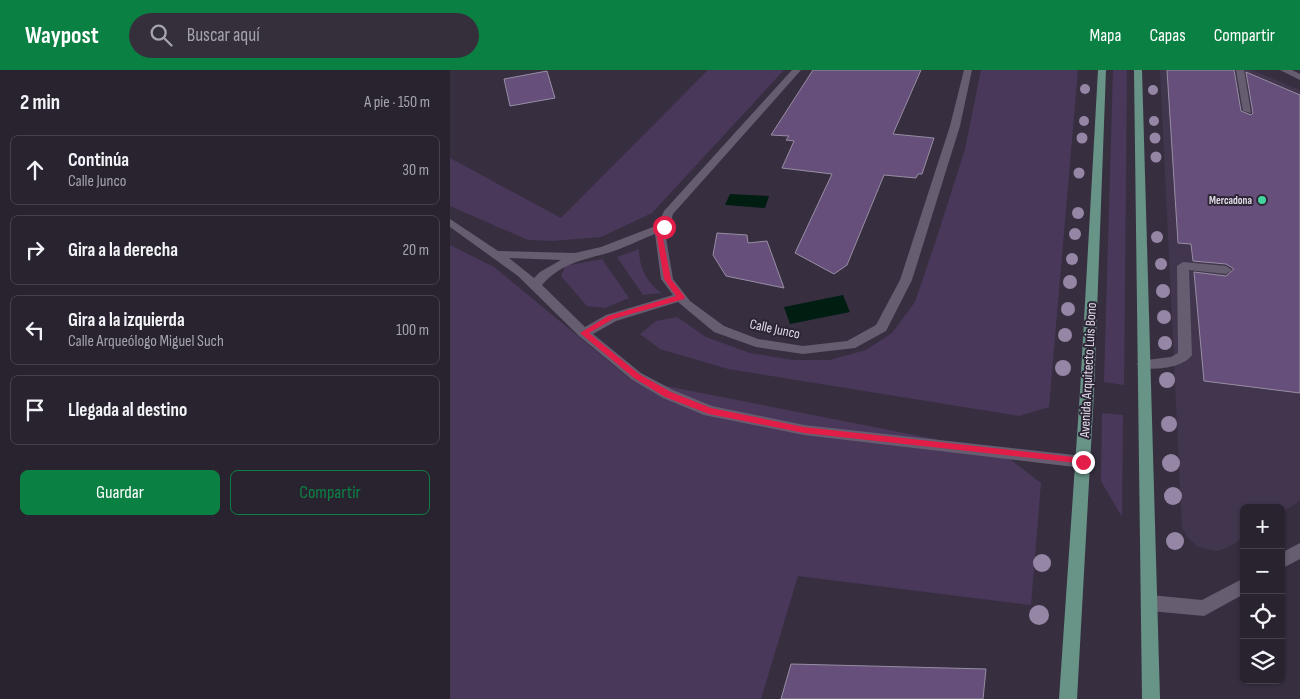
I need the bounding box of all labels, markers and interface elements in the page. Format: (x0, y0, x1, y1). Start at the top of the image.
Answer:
search box (129, 13, 479, 58)
text: Waypost (25, 21, 99, 50)
icon: search (147, 21, 175, 49)
text: Buscar aquí (187, 24, 260, 47)
text: Mapa (1089, 25, 1121, 46)
text: Capas (1149, 25, 1186, 46)
text: Compartir (1214, 25, 1275, 46)
text: 2 min (20, 90, 60, 115)
text: A pie · 150 m (364, 93, 430, 112)
text: Continúa (68, 149, 129, 172)
icon: ahead (21, 156, 49, 184)
text: 30 m (402, 161, 429, 180)
text: Calle Junco (68, 172, 126, 191)
place label: Mercadona (1209, 194, 1252, 207)
marker: Mercadona (1256, 194, 1268, 206)
route start (653, 216, 676, 239)
icon: right (21, 236, 49, 264)
text: Gira a la derecha (68, 239, 178, 262)
text: 20 m (402, 241, 429, 260)
street label: Avenida Arquitecto Luis Bono (1076, 302, 1100, 439)
text: Gira a la izquierda (68, 309, 185, 332)
street label: Calle Junco (748, 315, 802, 343)
icon: left (21, 316, 49, 344)
text: 100 m (396, 321, 429, 340)
text: Calle Arqueólogo Miguel Such (68, 332, 224, 351)
icon: arrive (21, 396, 49, 424)
text: Llegada al destino (68, 399, 187, 422)
route end (1072, 451, 1095, 474)
button: Guardar (20, 470, 220, 515)
button: Compartir (230, 470, 430, 515)
map controls (1240, 504, 1285, 684)
button: + (1240, 504, 1285, 549)
button: − (1240, 549, 1285, 594)
button: locate (1240, 594, 1285, 639)
button: layers (1240, 639, 1285, 684)

